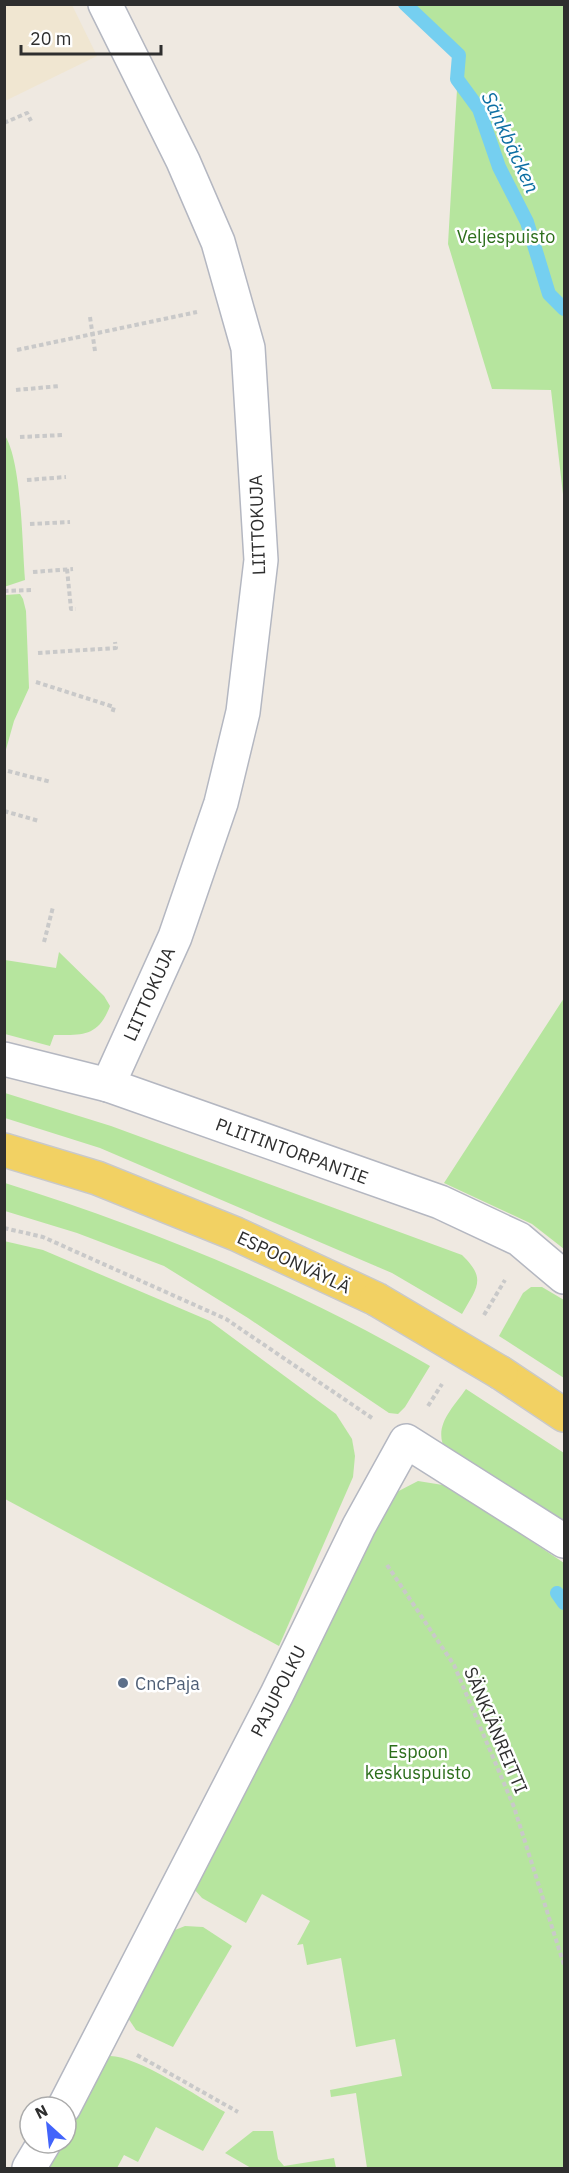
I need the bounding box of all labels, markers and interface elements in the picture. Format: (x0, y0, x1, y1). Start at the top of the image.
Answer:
scale bar (21, 18, 160, 56)
text: 20 m (30, 27, 72, 50)
water label: Sänkbäcken (476, 87, 546, 197)
park label: Veljespuisto (457, 225, 555, 248)
street label: LIITTOKUJA (244, 474, 270, 576)
street label: LIITTOKUJA (118, 943, 180, 1045)
street label: PLIITINTORPANTIE (213, 1113, 371, 1189)
street label: ESPOONVÄYLÄ (234, 1226, 355, 1298)
street label: PAJUPOLKU (245, 1641, 311, 1741)
street label: SÄNKIÄNREITTI (459, 1663, 533, 1797)
place label: CncPaja (135, 1672, 200, 1695)
marker: CncPaja (116, 1676, 130, 1690)
park label: Espoon keskuspuisto (365, 1740, 471, 1784)
north arrow (18, 2095, 78, 2155)
text: N (31, 2100, 51, 2123)

